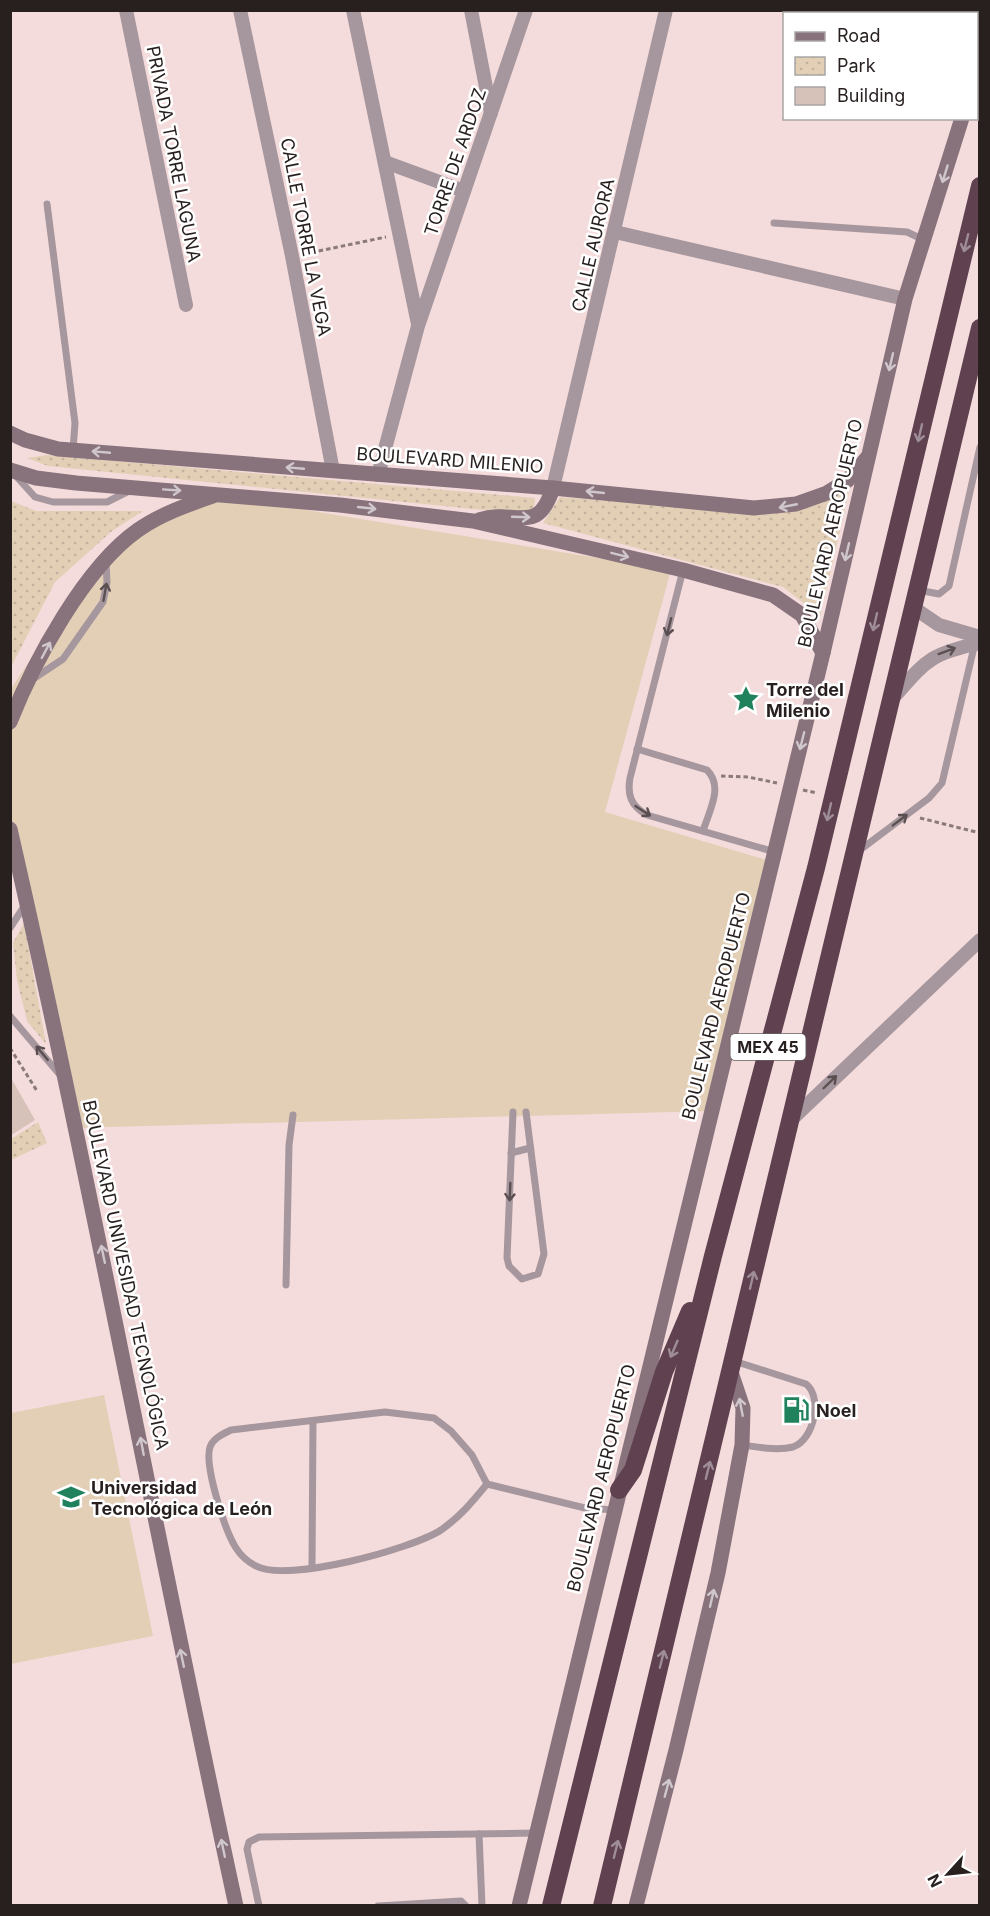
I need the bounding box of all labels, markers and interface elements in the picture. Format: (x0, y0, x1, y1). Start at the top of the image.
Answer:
legend (783, 12, 978, 120)
text: Road (837, 25, 880, 46)
street label: PRIVADA TORRE LAGUNA (143, 44, 205, 264)
text: Park (837, 55, 876, 76)
street label: TORRE DE ARDOZ (420, 85, 490, 239)
text: Building (837, 85, 905, 106)
street label: CALLE TORRE LA VEGA (276, 136, 336, 338)
one-way arrow (939, 164, 950, 183)
street label: CALLE AURORA (567, 176, 619, 314)
one-way arrow (959, 233, 971, 252)
one-way arrow (885, 351, 896, 371)
street label: BOULEVARD AEROPUERTO (793, 417, 867, 649)
one-way arrow (914, 422, 925, 442)
street label: BOULEVARD MILENIO (356, 443, 544, 477)
one-way arrow (92, 447, 112, 458)
one-way arrow (286, 462, 306, 473)
one-way arrow (162, 485, 182, 496)
one-way arrow (585, 486, 605, 497)
one-way arrow (779, 500, 799, 511)
one-way arrow (356, 503, 376, 514)
one-way arrow (511, 512, 531, 523)
one-way arrow (841, 542, 853, 561)
one-way arrow (610, 549, 629, 561)
one-way arrow (100, 582, 111, 602)
one-way arrow (868, 612, 880, 631)
one-way arrow (662, 617, 674, 636)
one-way arrow (41, 642, 52, 660)
one-way arrow (938, 645, 956, 656)
place label: Torre del Milenio (766, 679, 844, 721)
place icon: Torre del Milenio (731, 684, 761, 714)
one-way arrow (795, 732, 807, 751)
one-way arrow (823, 802, 835, 821)
one-way arrow (634, 804, 651, 817)
one-way arrow (891, 814, 907, 826)
street label: BOULEVARD AEROPUERTO (678, 890, 754, 1122)
road number: MEX 45 (730, 1034, 806, 1060)
one-way arrow (35, 1046, 49, 1061)
one-way arrow (823, 1075, 838, 1089)
street label: BOULEVARD UNIVESIDAD TECNOLÓGICA (79, 1098, 174, 1452)
one-way arrow (504, 1181, 515, 1201)
one-way arrow (96, 1245, 108, 1264)
one-way arrow (747, 1270, 758, 1290)
one-way arrow (668, 1339, 679, 1358)
street label: BOULEVARD AEROPUERTO (563, 1362, 639, 1594)
fuel station icon: Noel (781, 1395, 811, 1425)
one-way arrow (735, 1397, 746, 1417)
place label: Noel (816, 1400, 856, 1421)
one-way arrow (135, 1436, 147, 1455)
one-way arrow (702, 1460, 714, 1479)
place label: Universidad Tecnológica de León (91, 1477, 272, 1519)
school or university icon: Universidad Tecnológica de León (56, 1482, 86, 1512)
one-way arrow (707, 1589, 719, 1608)
one-way arrow (176, 1648, 187, 1668)
one-way arrow (656, 1650, 668, 1669)
one-way arrow (661, 1779, 673, 1798)
one-way arrow (217, 1839, 228, 1859)
one-way arrow (611, 1839, 623, 1858)
north arrow (918, 1844, 978, 1904)
text: N (923, 1871, 946, 1891)

